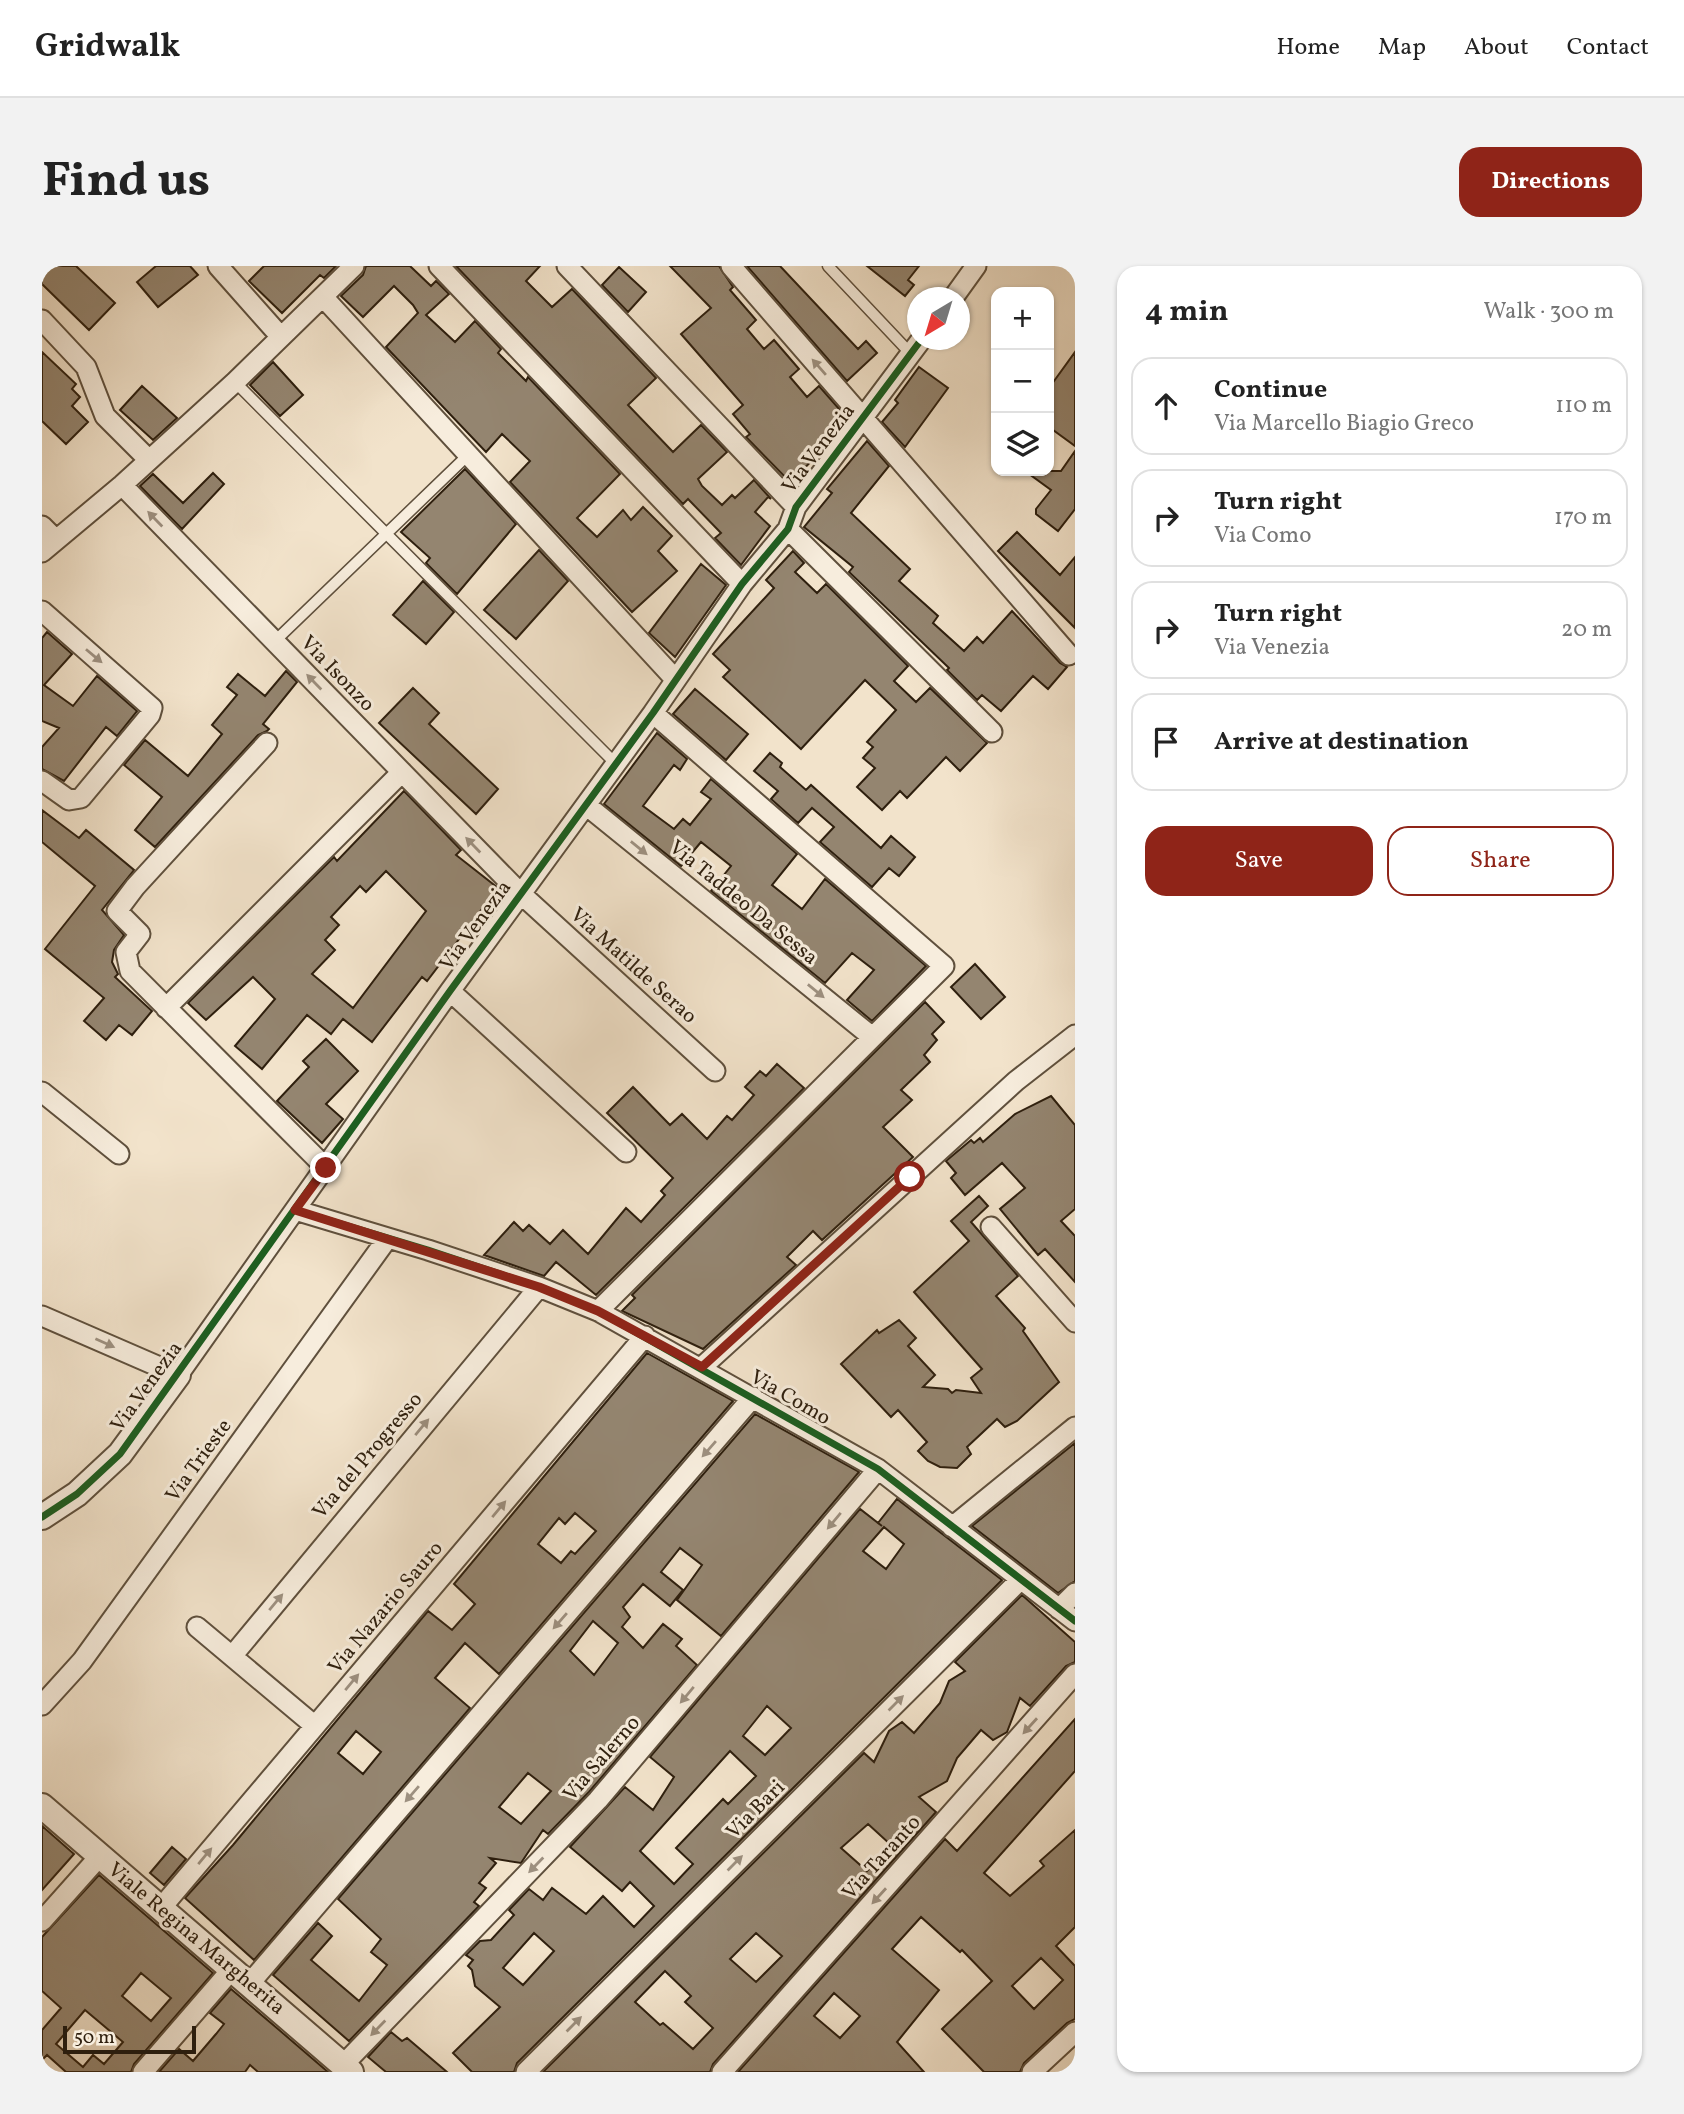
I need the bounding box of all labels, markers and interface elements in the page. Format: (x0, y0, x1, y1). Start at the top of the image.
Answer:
text: Gridwalk (35, 25, 180, 71)
text: Home (1276, 31, 1340, 65)
text: Map (1378, 31, 1426, 65)
text: About (1464, 31, 1529, 65)
text: Contact (1567, 31, 1649, 65)
button: Directions (1459, 147, 1642, 217)
text: Find us (42, 148, 210, 217)
north arrow (907, 287, 970, 350)
map controls (991, 287, 1054, 476)
button: + (991, 287, 1054, 350)
text: 4 min (1145, 291, 1229, 333)
text: Walk · 300 m (1484, 296, 1614, 328)
button: − (991, 350, 1054, 413)
one-way arrow (811, 358, 827, 376)
text: Continue (1214, 372, 1327, 408)
icon: ahead (1147, 387, 1185, 425)
text: 110 m (1555, 390, 1612, 422)
street label: Via Venezia (776, 398, 862, 500)
text: Via Marcello Biagio Greco (1214, 408, 1474, 440)
button: layers (991, 413, 1054, 476)
text: Turn right (1214, 484, 1342, 520)
icon: right (1147, 499, 1185, 537)
text: 170 m (1554, 502, 1612, 534)
one-way arrow (147, 511, 163, 528)
text: Via Como (1214, 520, 1311, 552)
text: Turn right (1214, 596, 1342, 632)
icon: right (1147, 611, 1185, 649)
text: 20 m (1561, 614, 1612, 646)
street label: Via Isonzo (293, 629, 381, 719)
text: Via Venezia (1214, 632, 1330, 664)
one-way arrow (85, 648, 102, 663)
one-way arrow (306, 674, 322, 691)
icon: arrive (1147, 723, 1185, 761)
text: Arrive at destination (1214, 724, 1469, 760)
button: Save (1145, 826, 1373, 896)
button: Share (1387, 826, 1614, 896)
street label: Via Taddeo Da Sessa (662, 834, 824, 972)
one-way arrow (464, 836, 481, 853)
one-way arrow (631, 840, 648, 855)
street label: Via Venezia (433, 875, 519, 977)
street label: Via Matilde Serao (563, 901, 703, 1031)
one-way arrow (807, 984, 825, 999)
route end (310, 1152, 341, 1183)
route start (894, 1161, 925, 1192)
street label: Via Venezia (104, 1336, 190, 1438)
one-way arrow (94, 1338, 115, 1349)
street label: Via Como (744, 1363, 836, 1433)
street label: Via del Progresso (306, 1386, 430, 1526)
street label: Via Trieste (159, 1413, 239, 1508)
one-way arrow (414, 1419, 429, 1436)
one-way arrow (701, 1440, 717, 1458)
one-way arrow (492, 1500, 507, 1518)
one-way arrow (826, 1512, 842, 1530)
street label: Via Nazario Sauro (322, 1535, 450, 1681)
one-way arrow (269, 1594, 284, 1612)
one-way arrow (553, 1613, 568, 1630)
one-way arrow (345, 1674, 360, 1692)
one-way arrow (680, 1686, 695, 1704)
one-way arrow (888, 1694, 905, 1711)
street label: Via Salerno (557, 1710, 647, 1808)
one-way arrow (1023, 1717, 1038, 1734)
street label: Via Bari (720, 1774, 792, 1846)
one-way arrow (404, 1785, 420, 1803)
street label: Via Taranto (836, 1809, 928, 1907)
one-way arrow (197, 1847, 213, 1865)
street label: Viale Regina Margherita (101, 1856, 291, 2022)
one-way arrow (529, 1856, 545, 1873)
one-way arrow (726, 1856, 743, 1872)
one-way arrow (871, 1887, 887, 1905)
one-way arrow (565, 2016, 582, 2032)
one-way arrow (369, 2020, 386, 2037)
scale bar (63, 2023, 196, 2055)
text: 50 m (74, 2025, 115, 2051)

